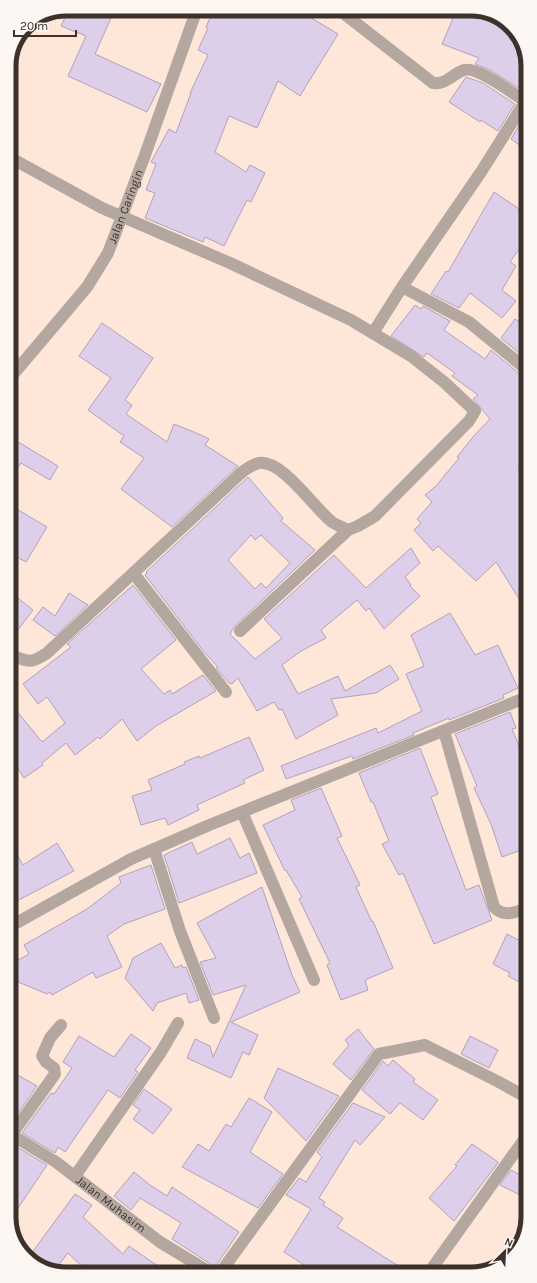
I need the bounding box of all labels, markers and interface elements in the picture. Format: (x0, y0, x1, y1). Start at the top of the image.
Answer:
scale bar (14, 12, 76, 38)
text: 20 m (20, 19, 48, 33)
street label: Jalan Caringin (105, 167, 146, 245)
street label: Jalan Muhasim (73, 1173, 149, 1235)
north arrow (485, 1231, 525, 1271)
text: N (503, 1235, 515, 1250)

